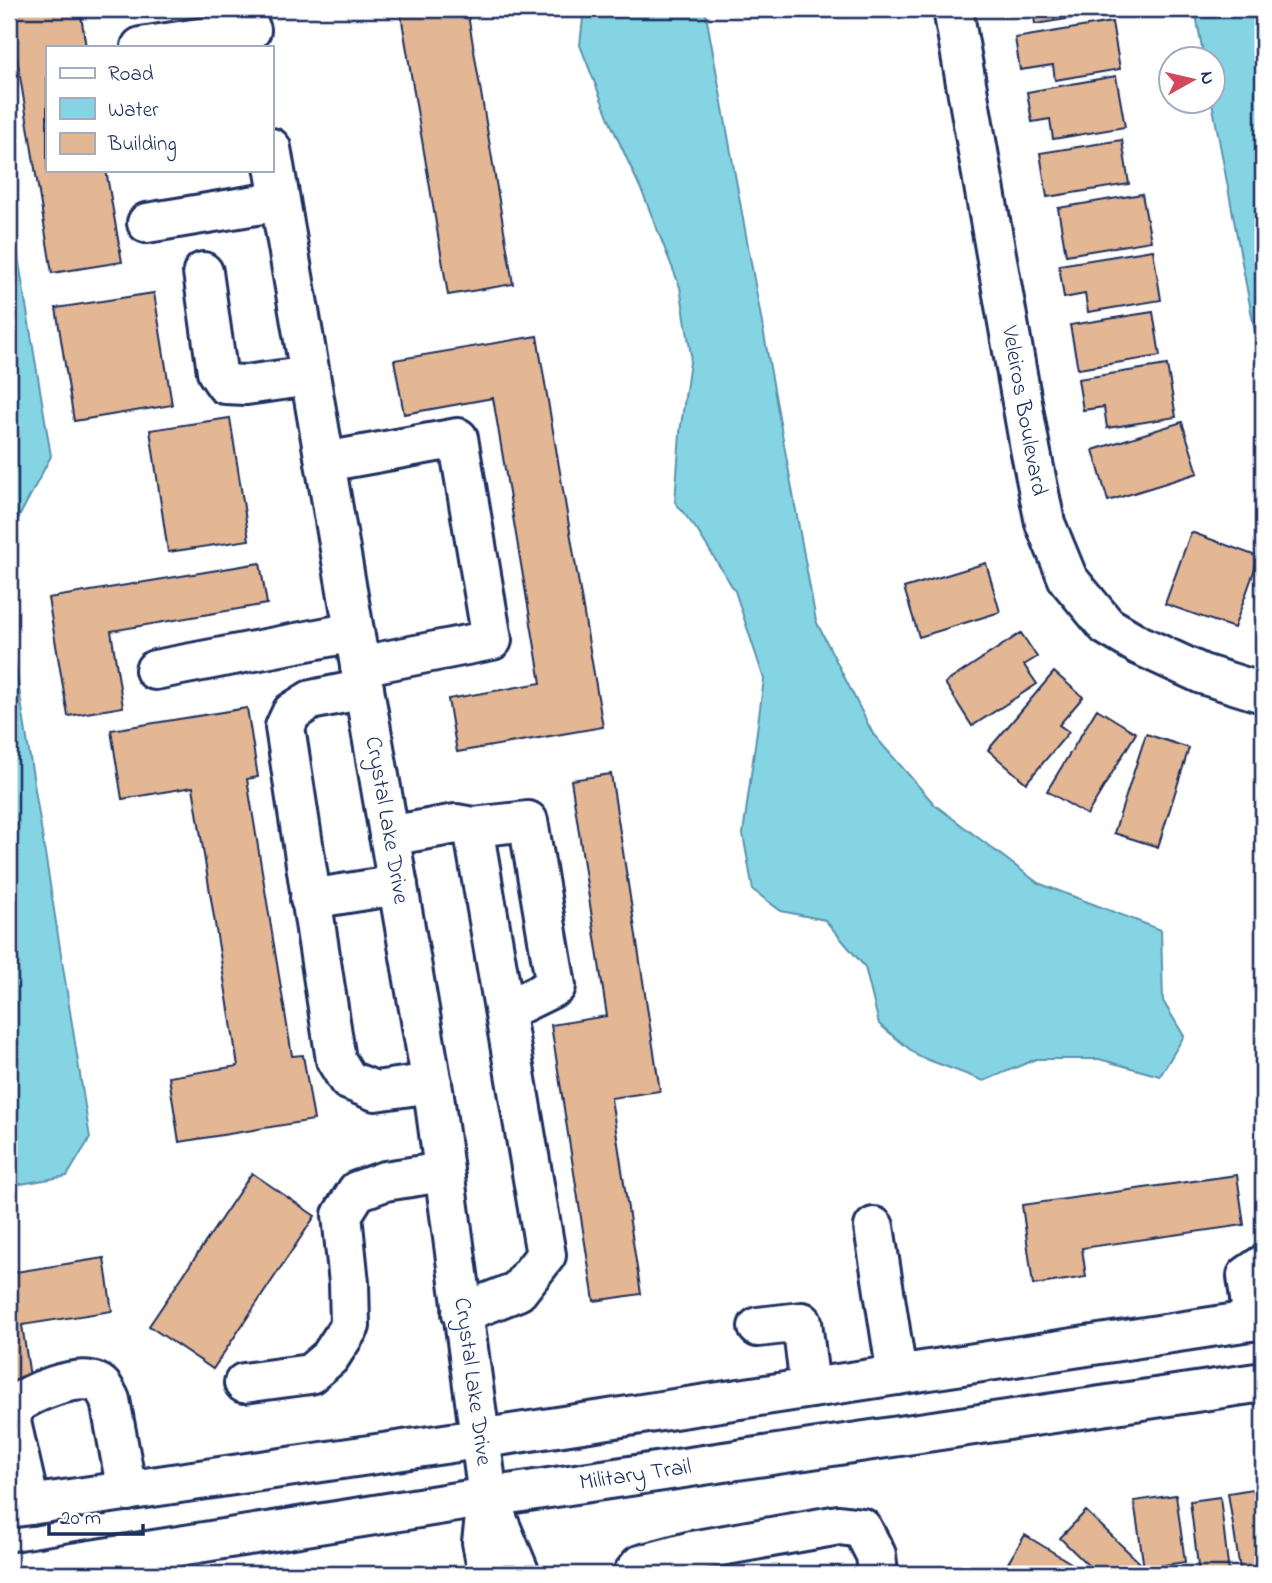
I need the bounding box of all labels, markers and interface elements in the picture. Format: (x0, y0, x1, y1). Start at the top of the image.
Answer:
legend (46, 46, 273, 172)
north arrow (1156, 46, 1226, 116)
text: Road (108, 60, 154, 90)
text: N (1192, 70, 1221, 86)
text: Water (108, 96, 159, 126)
text: Building (107, 130, 177, 162)
street label: Veleiros Boulevard (992, 322, 1056, 499)
street label: Crystal Lake Drive (356, 734, 417, 907)
street label: Crystal Lake Drive (445, 1295, 500, 1468)
street label: Military Trail (577, 1451, 694, 1500)
scale bar (49, 1492, 144, 1536)
text: 20 m (60, 1504, 101, 1534)

